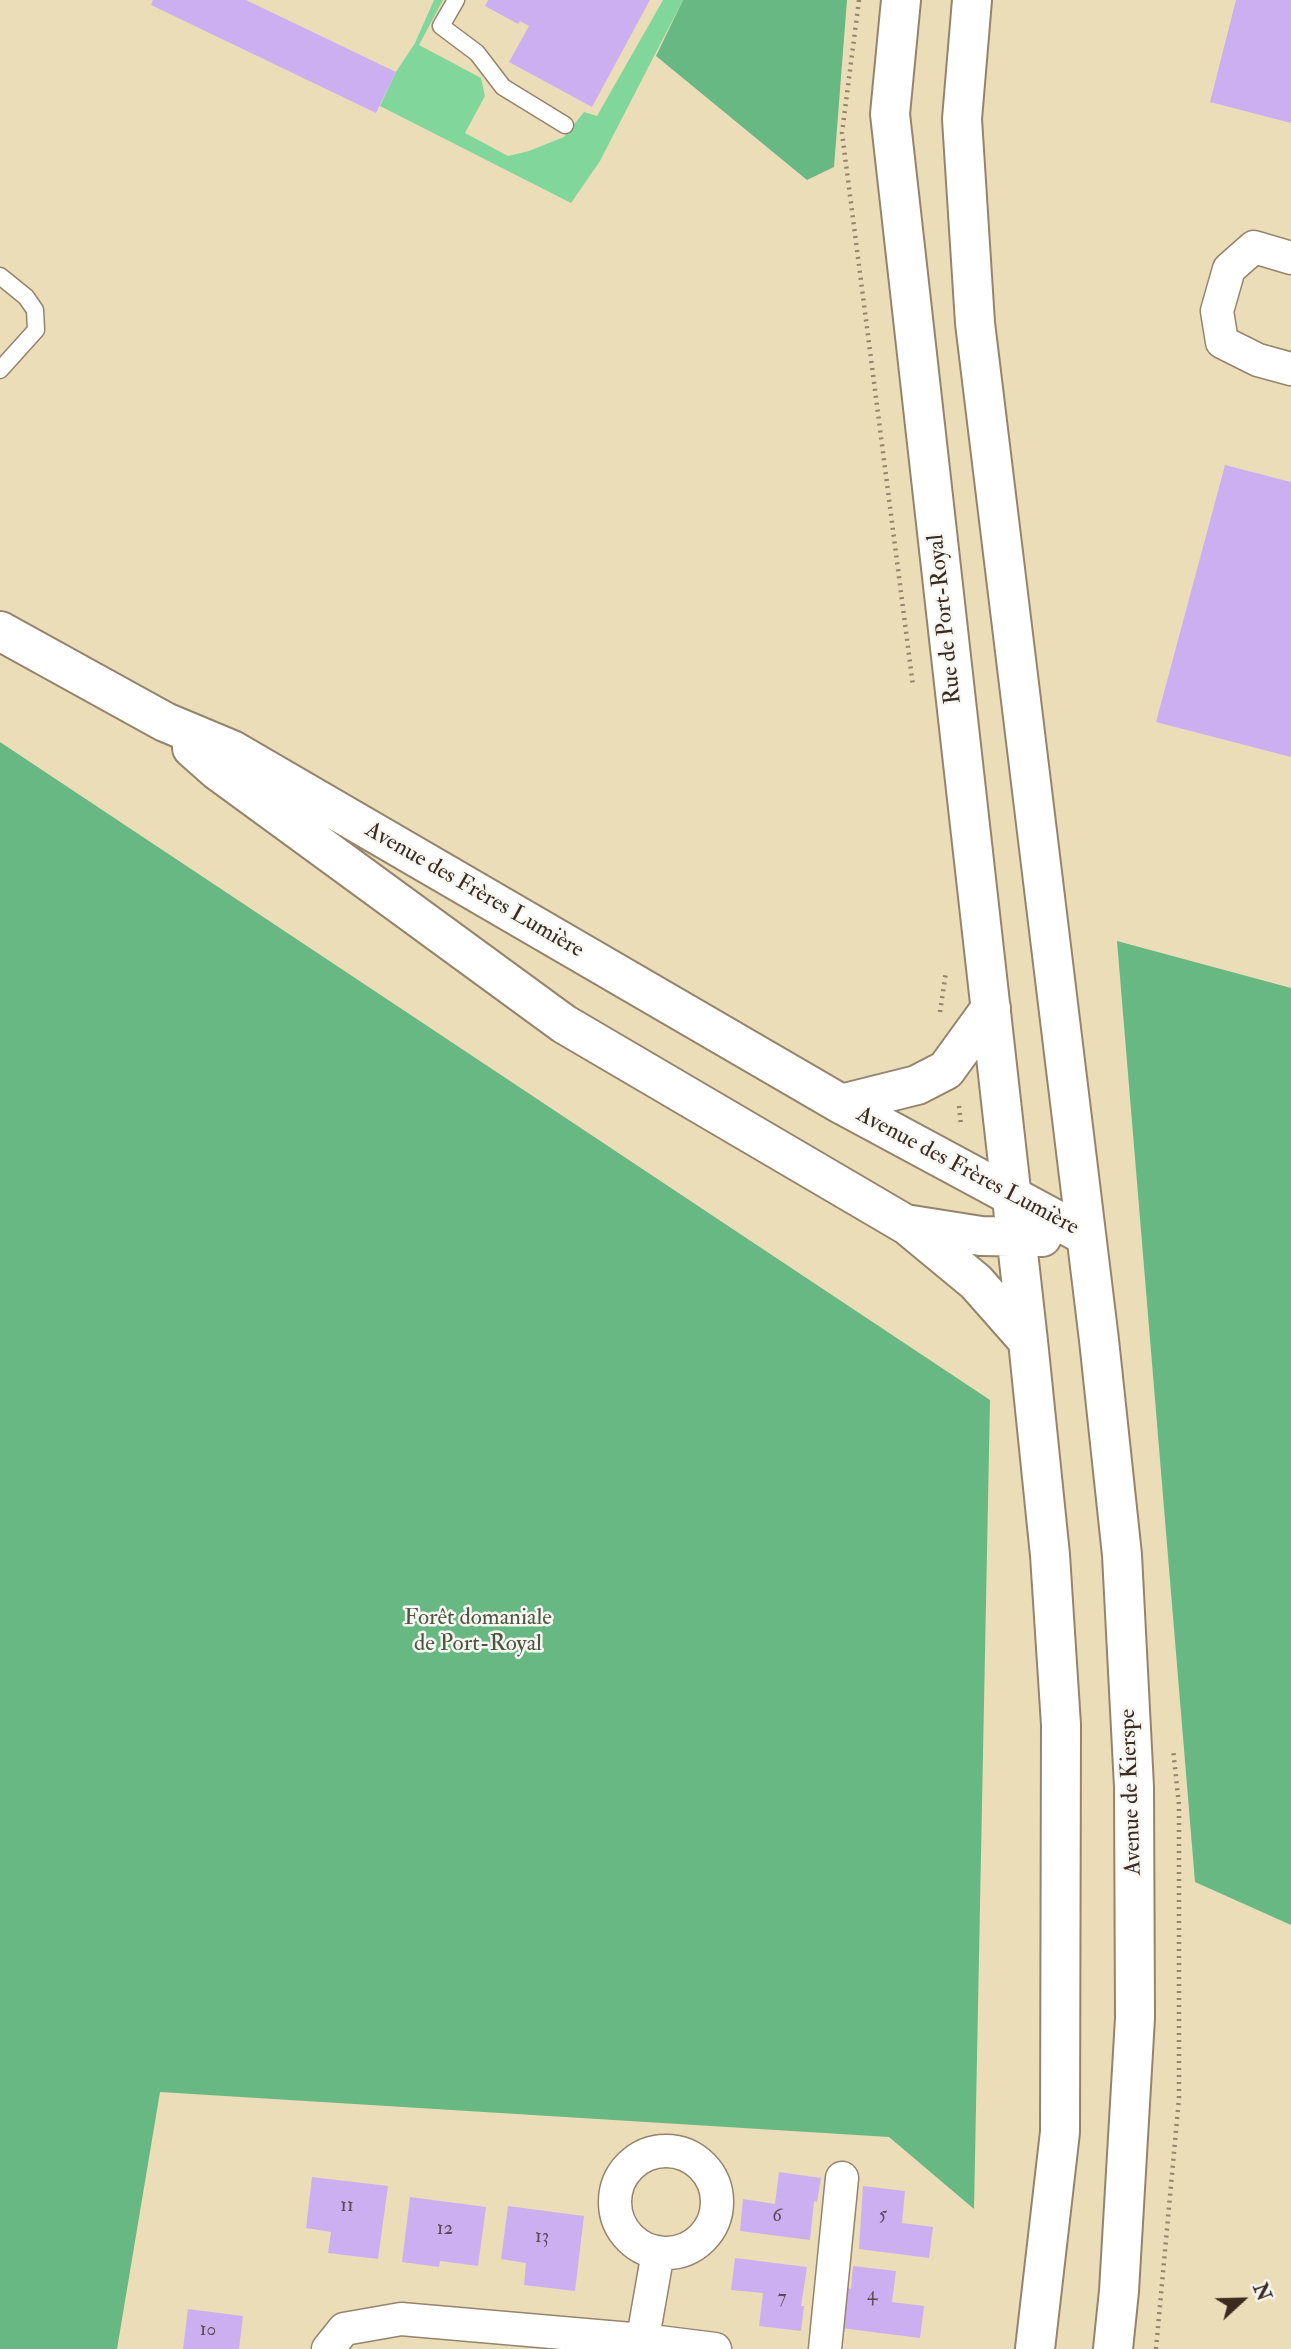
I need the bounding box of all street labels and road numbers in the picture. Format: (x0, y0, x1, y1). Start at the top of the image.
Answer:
street label: Rue de Port-Royal (923, 533, 969, 705)
street label: Avenue des Frères Lumière (360, 817, 588, 965)
street label: Avenue des Frères Lumière (851, 1102, 1083, 1242)
street label: Avenue de Kierspe (1115, 1708, 1149, 1876)

